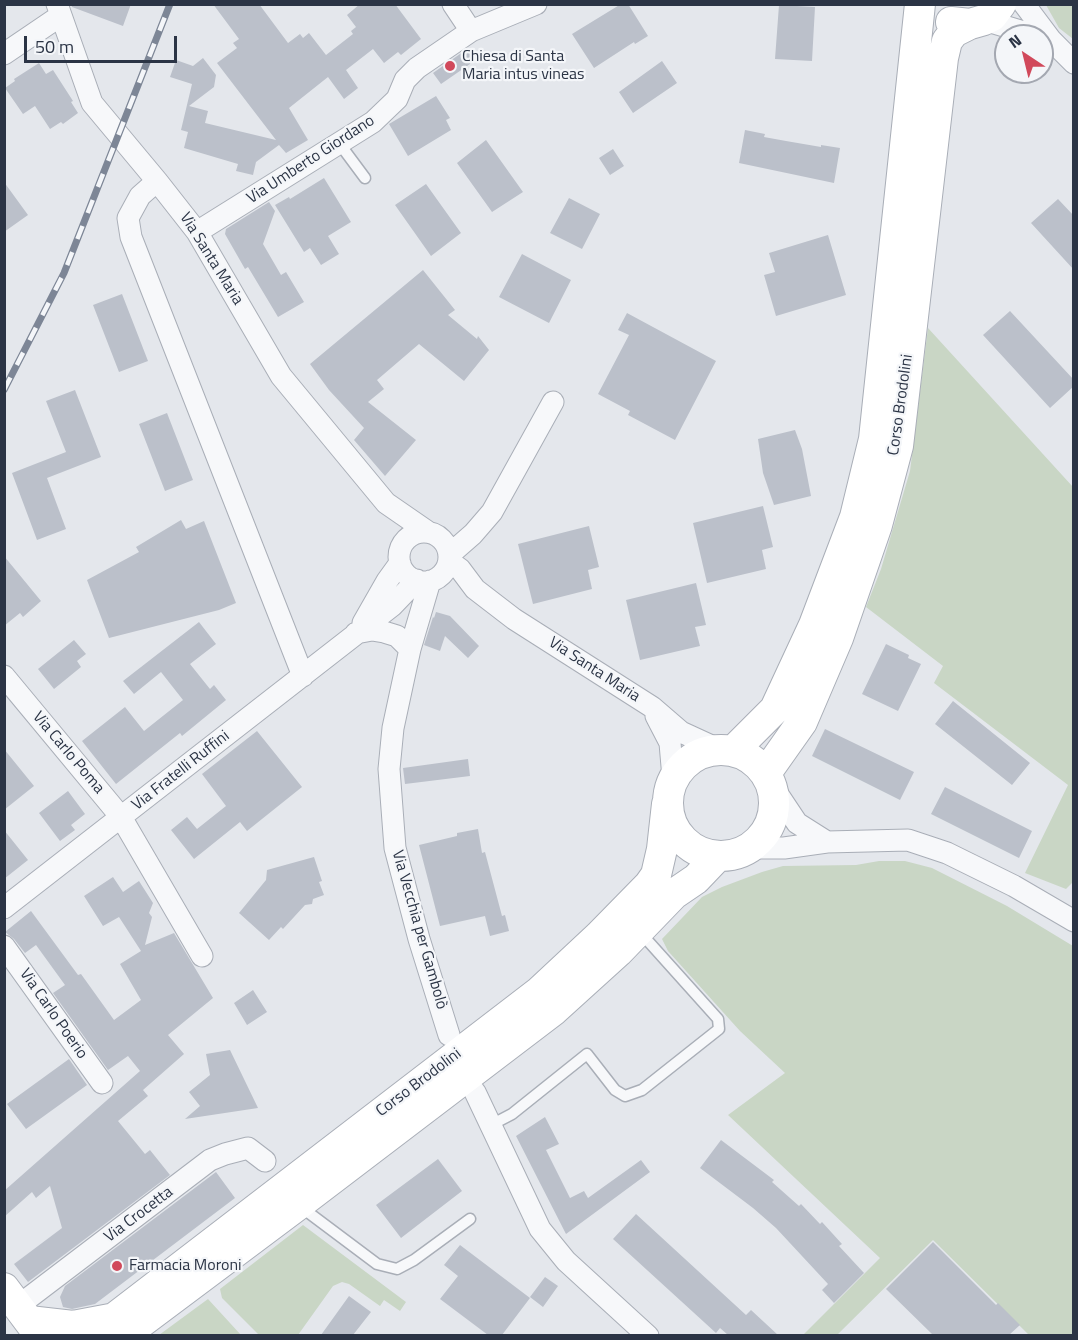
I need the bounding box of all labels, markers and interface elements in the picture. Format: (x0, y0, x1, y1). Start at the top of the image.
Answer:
scale bar (27, 24, 180, 62)
north arrow (994, 24, 1054, 84)
text: N (1003, 28, 1026, 54)
text: 50 m (35, 33, 74, 60)
place label: Chiesa di Santa Maria intus vineas (462, 47, 584, 85)
marker: Chiesa di Santa Maria intus vineas (443, 59, 457, 73)
street label: Via Umberto Giordano (244, 112, 378, 208)
street label: Via Santa Maria (175, 209, 247, 309)
street label: Corso Brodolini (884, 353, 918, 457)
street label: Via Santa Maria (545, 633, 643, 707)
street label: Via Carlo Poma (28, 708, 108, 798)
street label: Via Fratelli Ruffini (128, 727, 234, 815)
street label: Via Vecchia per Gambolò (387, 848, 451, 1012)
street label: Via Carlo Poerio (15, 965, 91, 1063)
street label: Corso Brodolini (373, 1045, 465, 1121)
street label: Via Crocetta (101, 1183, 177, 1247)
place label: Farmacia Moroni (129, 1256, 242, 1276)
marker: Farmacia Moroni (110, 1259, 124, 1273)

